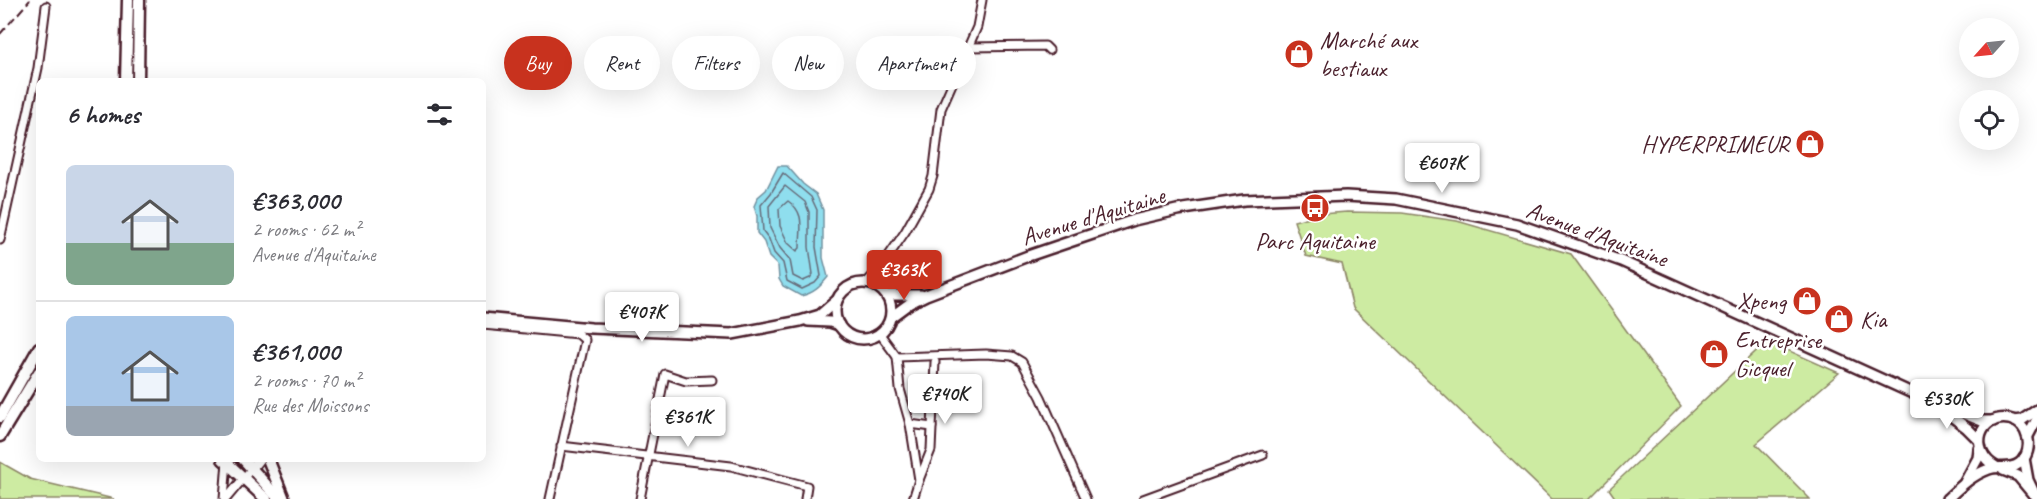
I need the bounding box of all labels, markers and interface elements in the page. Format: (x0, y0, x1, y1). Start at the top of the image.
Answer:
north arrow (1959, 18, 2019, 78)
map controls (1959, 18, 2019, 150)
place label: Marché aux bestiaux (1320, 25, 1419, 83)
chip: Buy (504, 36, 572, 90)
chip: Rent (584, 36, 660, 90)
chip: Filters (672, 36, 760, 90)
chip: New (772, 36, 844, 90)
chip: Apartment (856, 36, 976, 90)
shop icon: Marché aux bestiaux (1283, 38, 1315, 70)
button: locate (1959, 90, 2019, 150)
text: 6 homes (66, 98, 140, 131)
icon: filters (423, 98, 456, 131)
shop icon: HYPERPRIMEUR (1794, 128, 1826, 160)
place label: HYPERPRIMEUR (1641, 129, 1791, 159)
pin: €607K (1400, 143, 1484, 194)
text: €607K (1419, 150, 1465, 175)
street label: Avenue d'Aquitaine (1018, 179, 1170, 252)
text: €363,000 (252, 184, 340, 217)
icon: home (114, 189, 186, 261)
bus stop icon: Parc Aquitaine (1299, 192, 1331, 224)
street label: Avenue d'Aquitaine (1522, 195, 1674, 274)
text: 2 rooms · 62 m² (252, 217, 360, 242)
place label: Parc Aquitaine (1255, 226, 1377, 256)
text: Avenue d'Aquitaine (252, 242, 375, 267)
pin: €363K (862, 250, 946, 301)
text: €363K (881, 257, 927, 282)
shop icon: Xpeng (1791, 285, 1823, 317)
place label: Xpeng (1737, 286, 1787, 316)
pin: €407K (600, 292, 684, 343)
text: €407K (619, 299, 665, 324)
shop icon: Kia (1823, 303, 1855, 335)
place label: Kia (1860, 304, 1888, 334)
place label: Entreprise Gicquel (1735, 325, 1823, 383)
text: €361,000 (252, 335, 340, 368)
shop icon: Entreprise Gicquel (1698, 338, 1730, 370)
icon: home (114, 340, 186, 412)
text: 2 rooms · 70 m² (252, 368, 360, 393)
pin: €740K (903, 374, 987, 425)
pin: €530K (1905, 379, 1989, 430)
text: €740K (922, 381, 968, 406)
text: €530K (1924, 386, 1970, 411)
text: Rue des Moissons (252, 393, 369, 418)
pin: €361K (646, 397, 730, 448)
text: €361K (665, 404, 711, 429)

